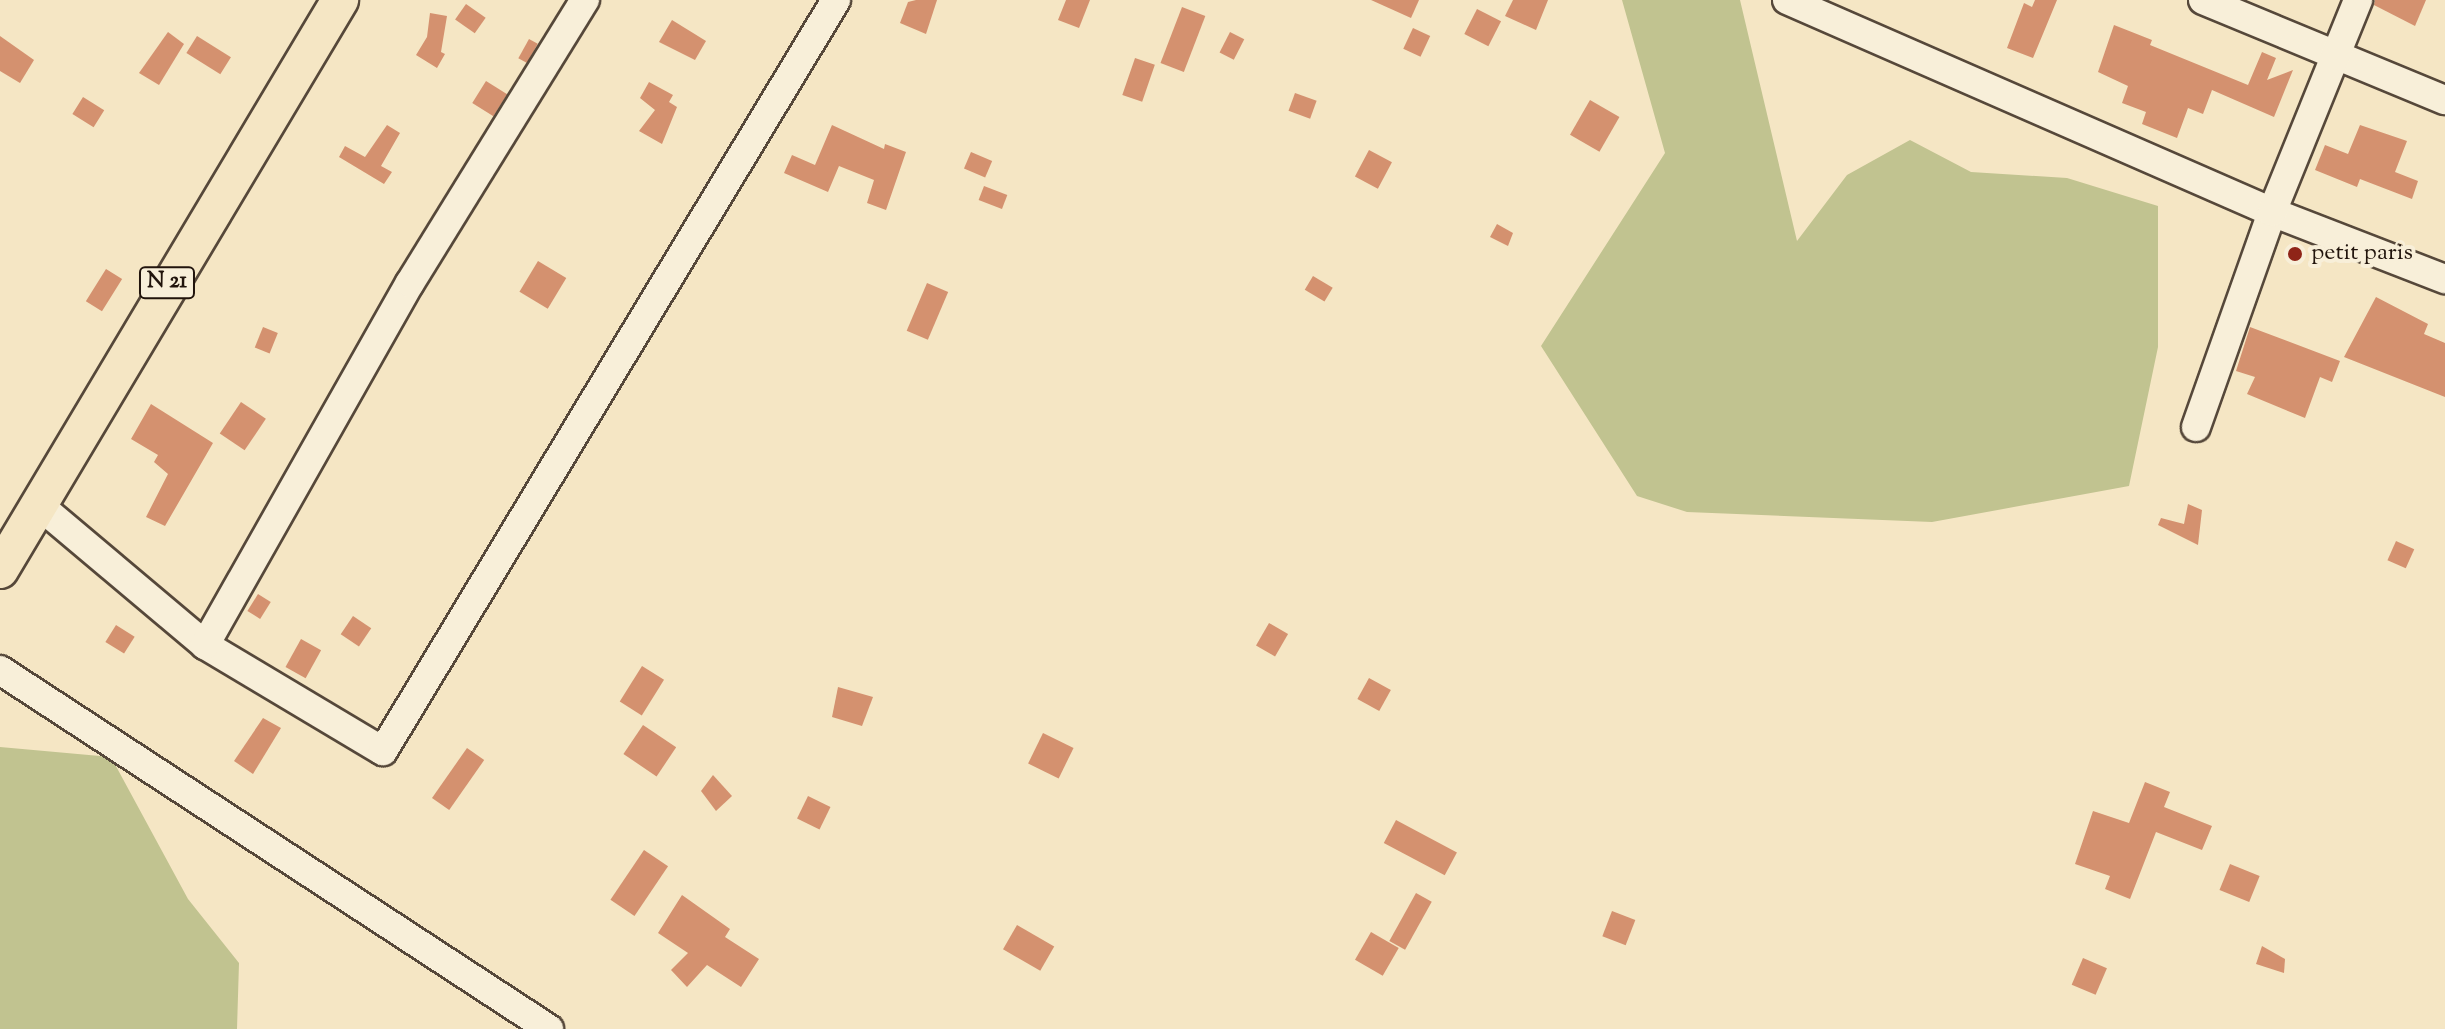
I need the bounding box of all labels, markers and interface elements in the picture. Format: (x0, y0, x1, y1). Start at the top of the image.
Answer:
place label: petit paris (2311, 240, 2413, 268)
marker: petit paris (2286, 245, 2304, 263)
road number: N 21 (137, 265, 197, 301)

